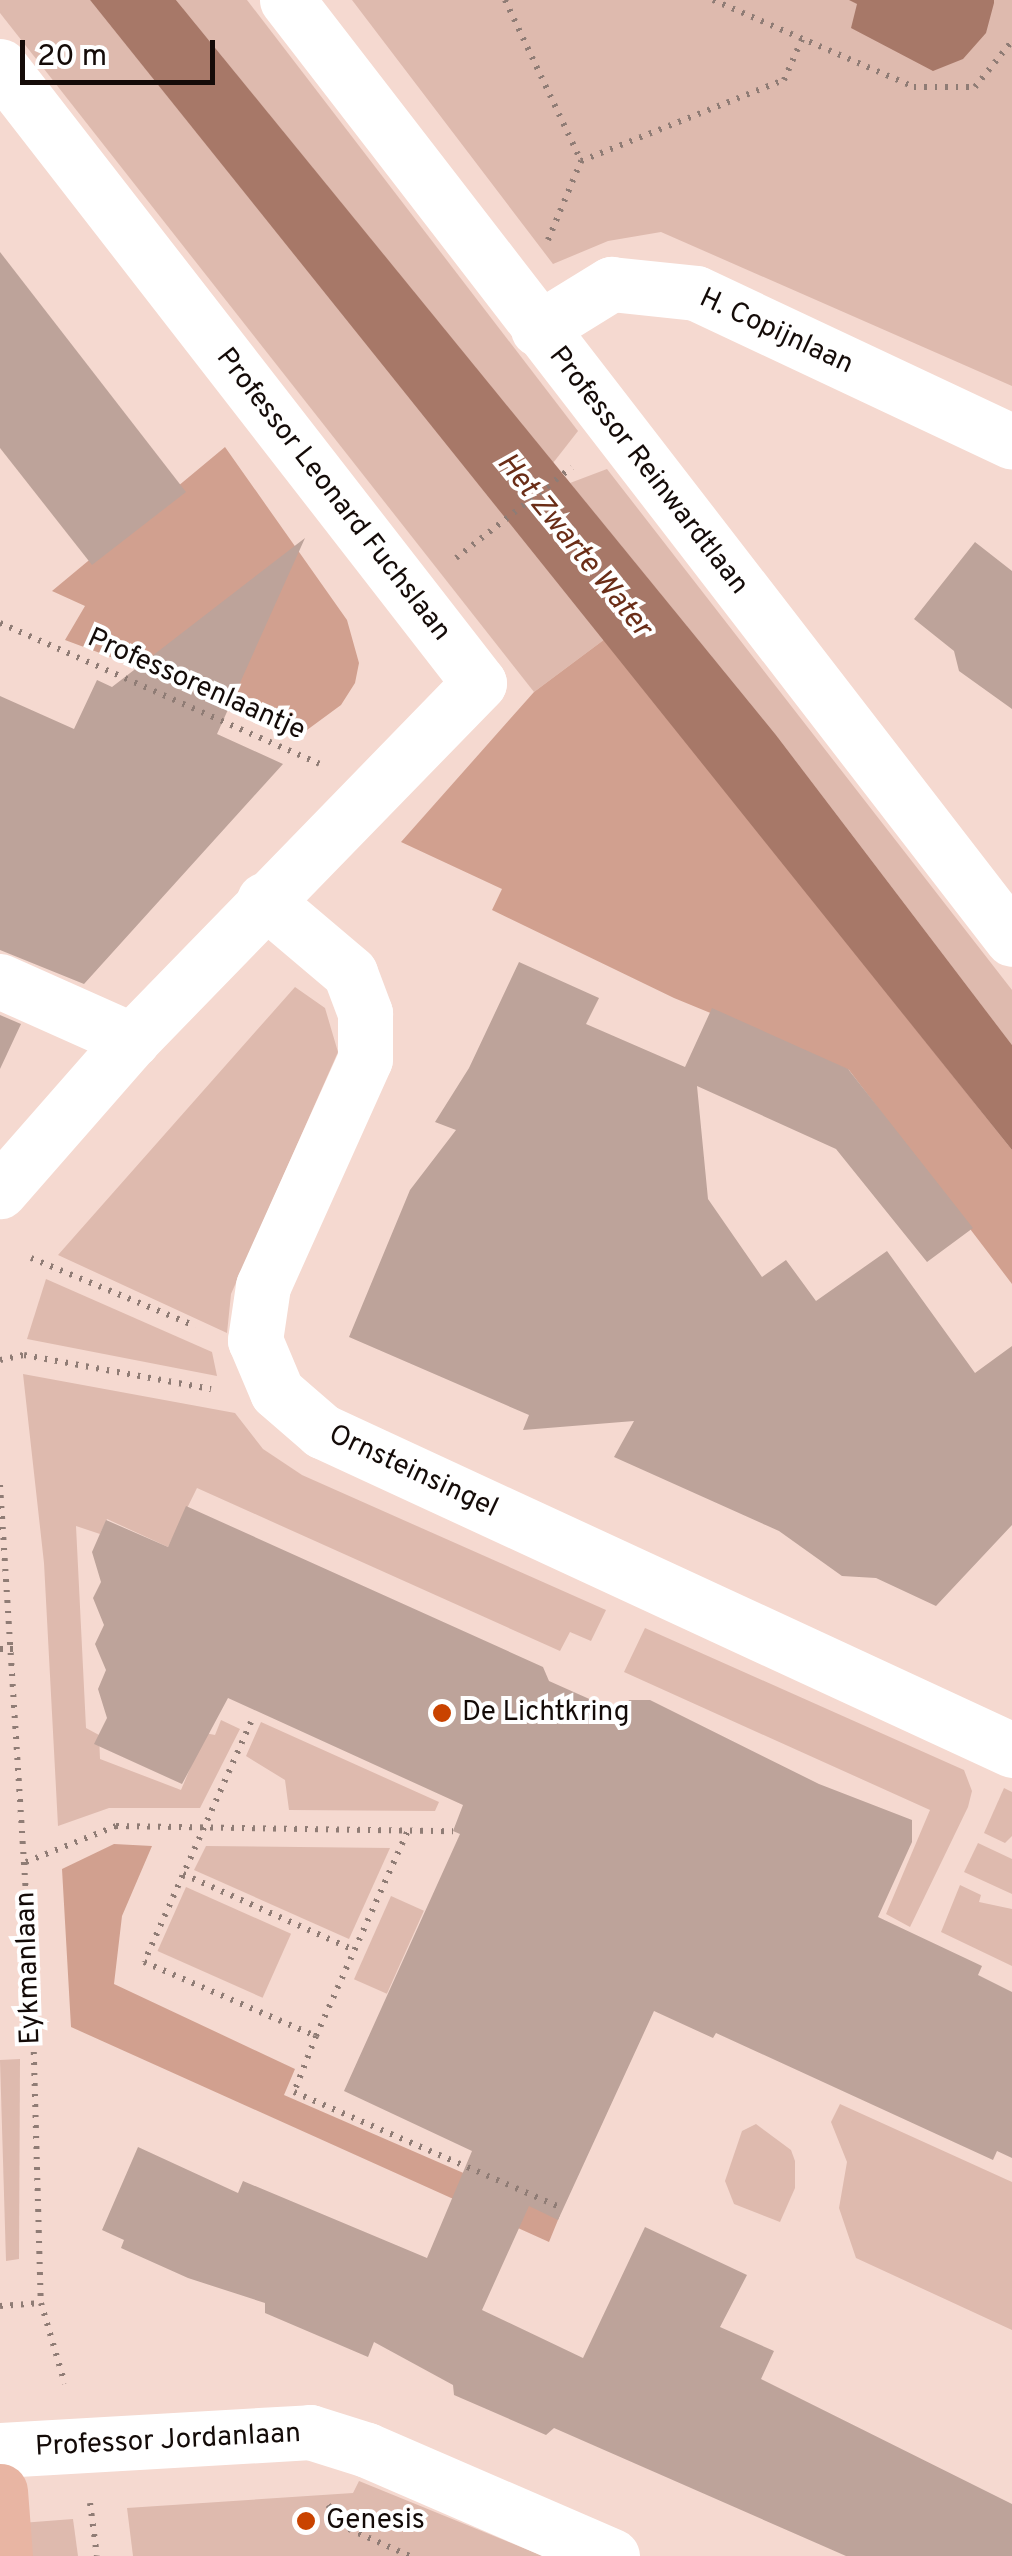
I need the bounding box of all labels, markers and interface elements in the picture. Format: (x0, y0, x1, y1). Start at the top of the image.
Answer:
scale bar (25, 20, 220, 82)
text: 20 m (37, 39, 107, 76)
street label: H. Copijnlaan (694, 282, 858, 382)
street label: Professor Reinwardtlaan (541, 340, 755, 602)
street label: Professor Leonard Fuchslaan (208, 342, 458, 648)
water label: Het Zwarte Water (488, 446, 658, 646)
street label: Professorenlaantje (82, 622, 310, 748)
street label: Ornsteinsingel (323, 1418, 503, 1526)
place label: De Lichtkring (462, 1696, 629, 1730)
marker: De Lichtkring (431, 1702, 453, 1724)
street label: Eykmanlaan (10, 1891, 48, 2045)
street label: Professor Jordanlaan (34, 2417, 302, 2465)
place label: Genesis (326, 2504, 425, 2538)
marker: Genesis (295, 2510, 317, 2532)

